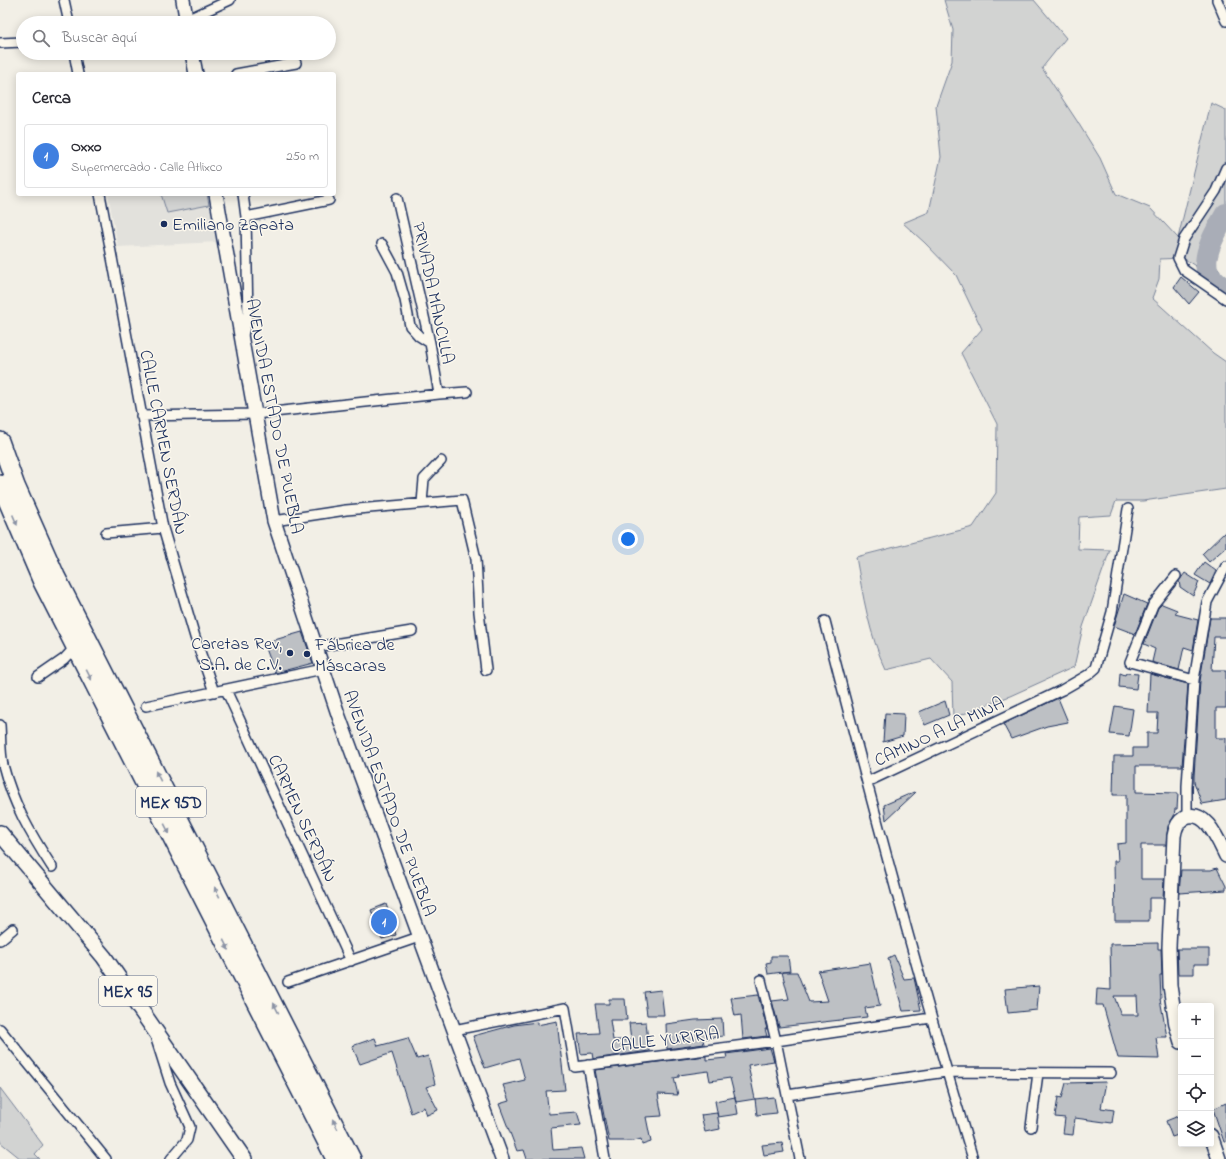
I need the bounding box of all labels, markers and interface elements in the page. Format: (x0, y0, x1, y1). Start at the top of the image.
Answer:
search box (16, 16, 336, 60)
icon: search (30, 27, 52, 49)
text: Buscar aquí (62, 27, 137, 49)
text: Cerca (32, 86, 71, 111)
text: Oxxo (71, 136, 102, 158)
text: 1 (44, 147, 48, 166)
text: 250 m (286, 147, 319, 166)
text: Supermercado · Calle Atlixco (71, 158, 222, 177)
place label: Emiliano Zapata (172, 213, 294, 239)
marker: Emiliano Zapata (159, 219, 169, 229)
street label: PRIVADA MANCILLA (404, 220, 460, 367)
street label: AVENIDA ESTADO DE PUEBLA (237, 297, 309, 536)
street label: CALLE CARMEN SERDÁN (131, 348, 193, 537)
one-way arrow (12, 515, 18, 526)
your location (618, 529, 638, 549)
place label: Caretas Rev, S.A. de C.V. (191, 632, 282, 679)
place label: Fábrica de Máscaras (314, 633, 395, 680)
marker: Caretas Rev, S.A. de C.V. (285, 648, 295, 658)
marker: Fábrica de Máscaras (302, 649, 312, 659)
one-way arrow (86, 670, 92, 681)
street label: AVENIDA ESTADO DE PUEBLA (335, 687, 441, 920)
street label: CAMINO A LA MINA (871, 691, 1009, 774)
street label: CARMEN SERDÁN (260, 751, 342, 887)
one-way arrow (155, 771, 161, 782)
road number: MEX 95D (136, 787, 206, 817)
one-way arrow (164, 823, 170, 835)
one-way arrow (214, 887, 220, 898)
pin: 1 (371, 907, 397, 937)
one-way arrow (223, 939, 229, 950)
road number: MEX 95 (99, 976, 157, 1006)
one-way arrow (273, 1003, 279, 1014)
map controls (1178, 1003, 1214, 1147)
button: + (1178, 1003, 1214, 1039)
street label: CALLE YURIRIA (610, 1021, 721, 1061)
button: − (1178, 1039, 1214, 1075)
button: locate (1178, 1075, 1214, 1111)
button: layers (1178, 1111, 1214, 1147)
one-way arrow (332, 1118, 338, 1130)

